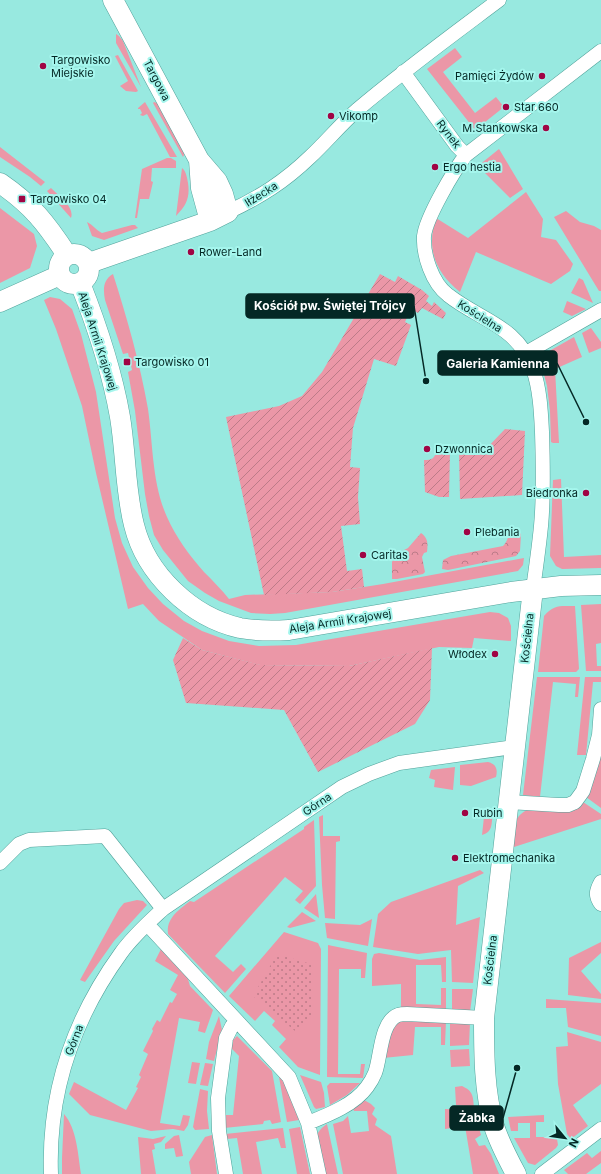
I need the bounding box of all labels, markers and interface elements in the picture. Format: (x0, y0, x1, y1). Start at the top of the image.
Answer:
place label: Targowisko Miejskie (51, 53, 111, 80)
street label: Targowa (140, 57, 174, 103)
marker: Targowisko Miejskie (38, 61, 48, 71)
place label: Pamięci Żydów (455, 69, 534, 83)
marker: Pamięci Żydów (537, 71, 547, 81)
place label: Star 660 (514, 100, 559, 114)
marker: Star 660 (501, 102, 511, 112)
place label: Vikomp (339, 109, 378, 123)
marker: Vikomp (326, 111, 336, 121)
street label: Rynek (434, 117, 464, 151)
place label: M.Stankowska (462, 121, 538, 135)
marker: M.Stankowska (541, 123, 551, 133)
place label: Ergo hestia (443, 160, 501, 174)
marker: Ergo hestia (430, 162, 440, 172)
street label: Iłżecka (242, 178, 280, 210)
place label: Targowisko 04 (30, 192, 107, 206)
marker: Targowisko 04 (17, 194, 27, 204)
place label: Rower-Land (199, 245, 262, 259)
marker: Rower-Land (186, 247, 196, 257)
street label: Aleja Armii Krajowej (75, 290, 121, 392)
callout: Kościół pw. Świętej Trójcy (246, 294, 414, 318)
street label: Kościelna (455, 297, 505, 335)
text: Kościół pw. Świętej Trójcy (254, 298, 407, 313)
callout: Galeria Kamienna (438, 351, 557, 375)
place label: Targowisko 01 (135, 355, 209, 369)
text: Galeria Kamienna (446, 356, 550, 371)
marker: Targowisko 01 (122, 357, 132, 367)
place label: Dzwonnica (435, 442, 493, 456)
marker: Dzwonnica (422, 444, 432, 454)
place label: Biedronka (526, 486, 578, 500)
marker: Biedronka (581, 488, 591, 498)
place label: Plebania (475, 525, 519, 539)
marker: Plebania (462, 527, 472, 537)
place label: Caritas (371, 548, 408, 562)
marker: Caritas (358, 550, 368, 560)
street label: Aleja Armii Krajowej (288, 606, 392, 636)
street label: Kościelna (517, 612, 537, 664)
place label: Włodex (448, 647, 487, 661)
marker: Włodex (490, 649, 500, 659)
street label: Górna (300, 789, 334, 819)
place label: Rubin (473, 806, 502, 820)
marker: Rubin (460, 808, 470, 818)
place label: Elektromechanika (463, 851, 555, 865)
marker: Elektromechanika (450, 853, 460, 863)
street label: Kościelna (480, 934, 500, 986)
street label: Górna (62, 1023, 86, 1057)
callout: Żabka (450, 1106, 503, 1130)
text: Żabka (459, 1110, 495, 1125)
north arrow (545, 1118, 585, 1158)
text: N (566, 1136, 582, 1150)

